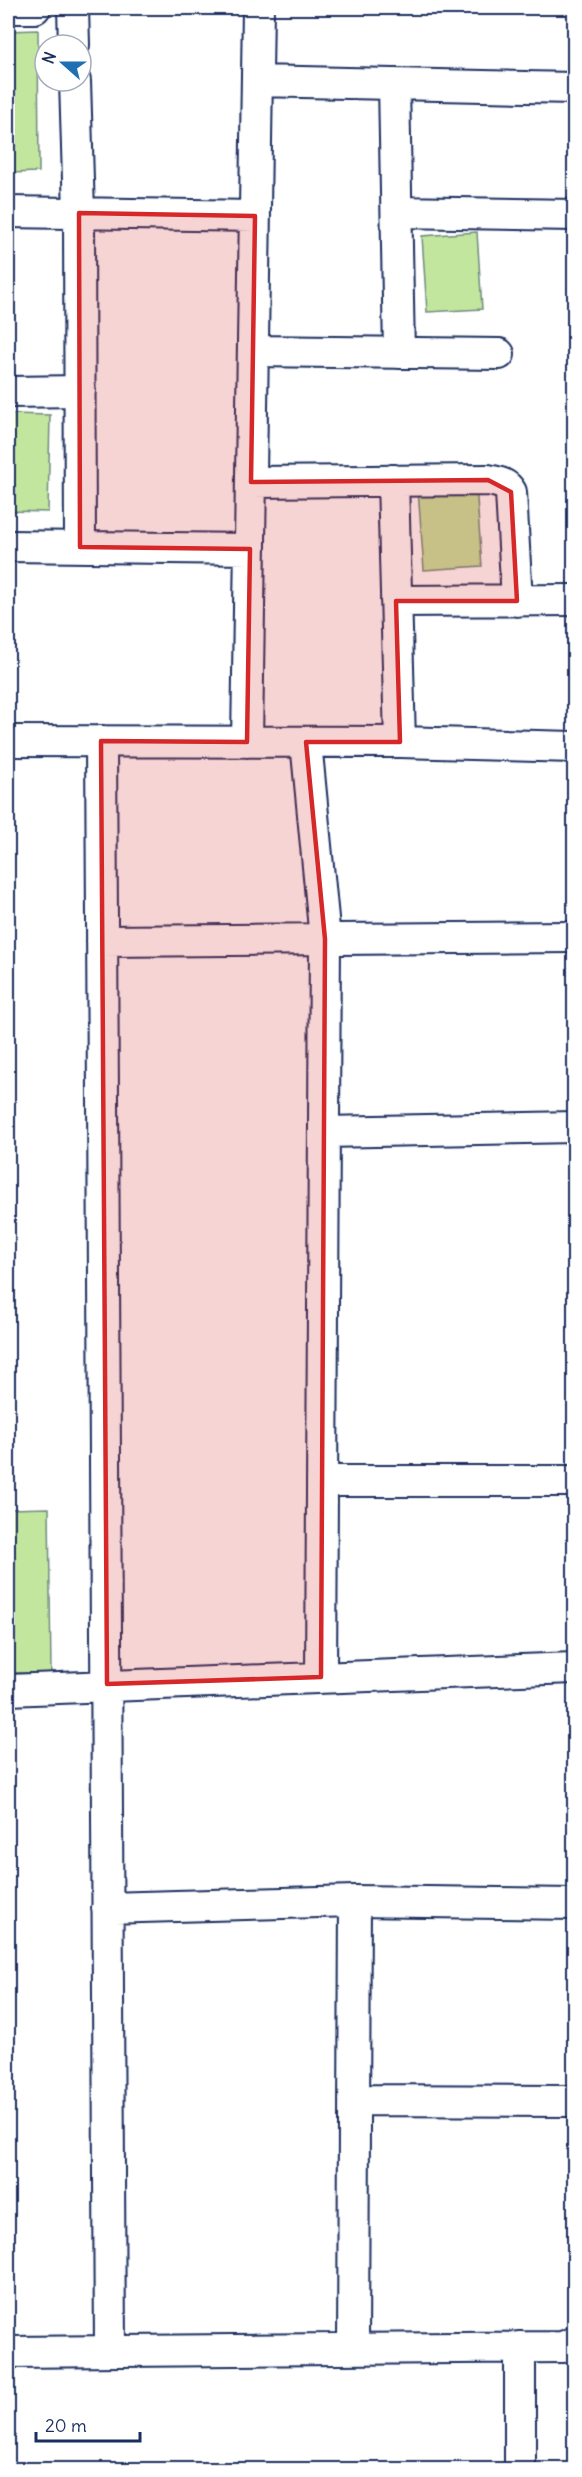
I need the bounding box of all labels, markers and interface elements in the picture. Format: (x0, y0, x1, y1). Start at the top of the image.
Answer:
north arrow (33, 33, 93, 93)
text: N (38, 49, 60, 66)
scale bar (36, 2405, 140, 2443)
text: 20 m (45, 2414, 87, 2437)

